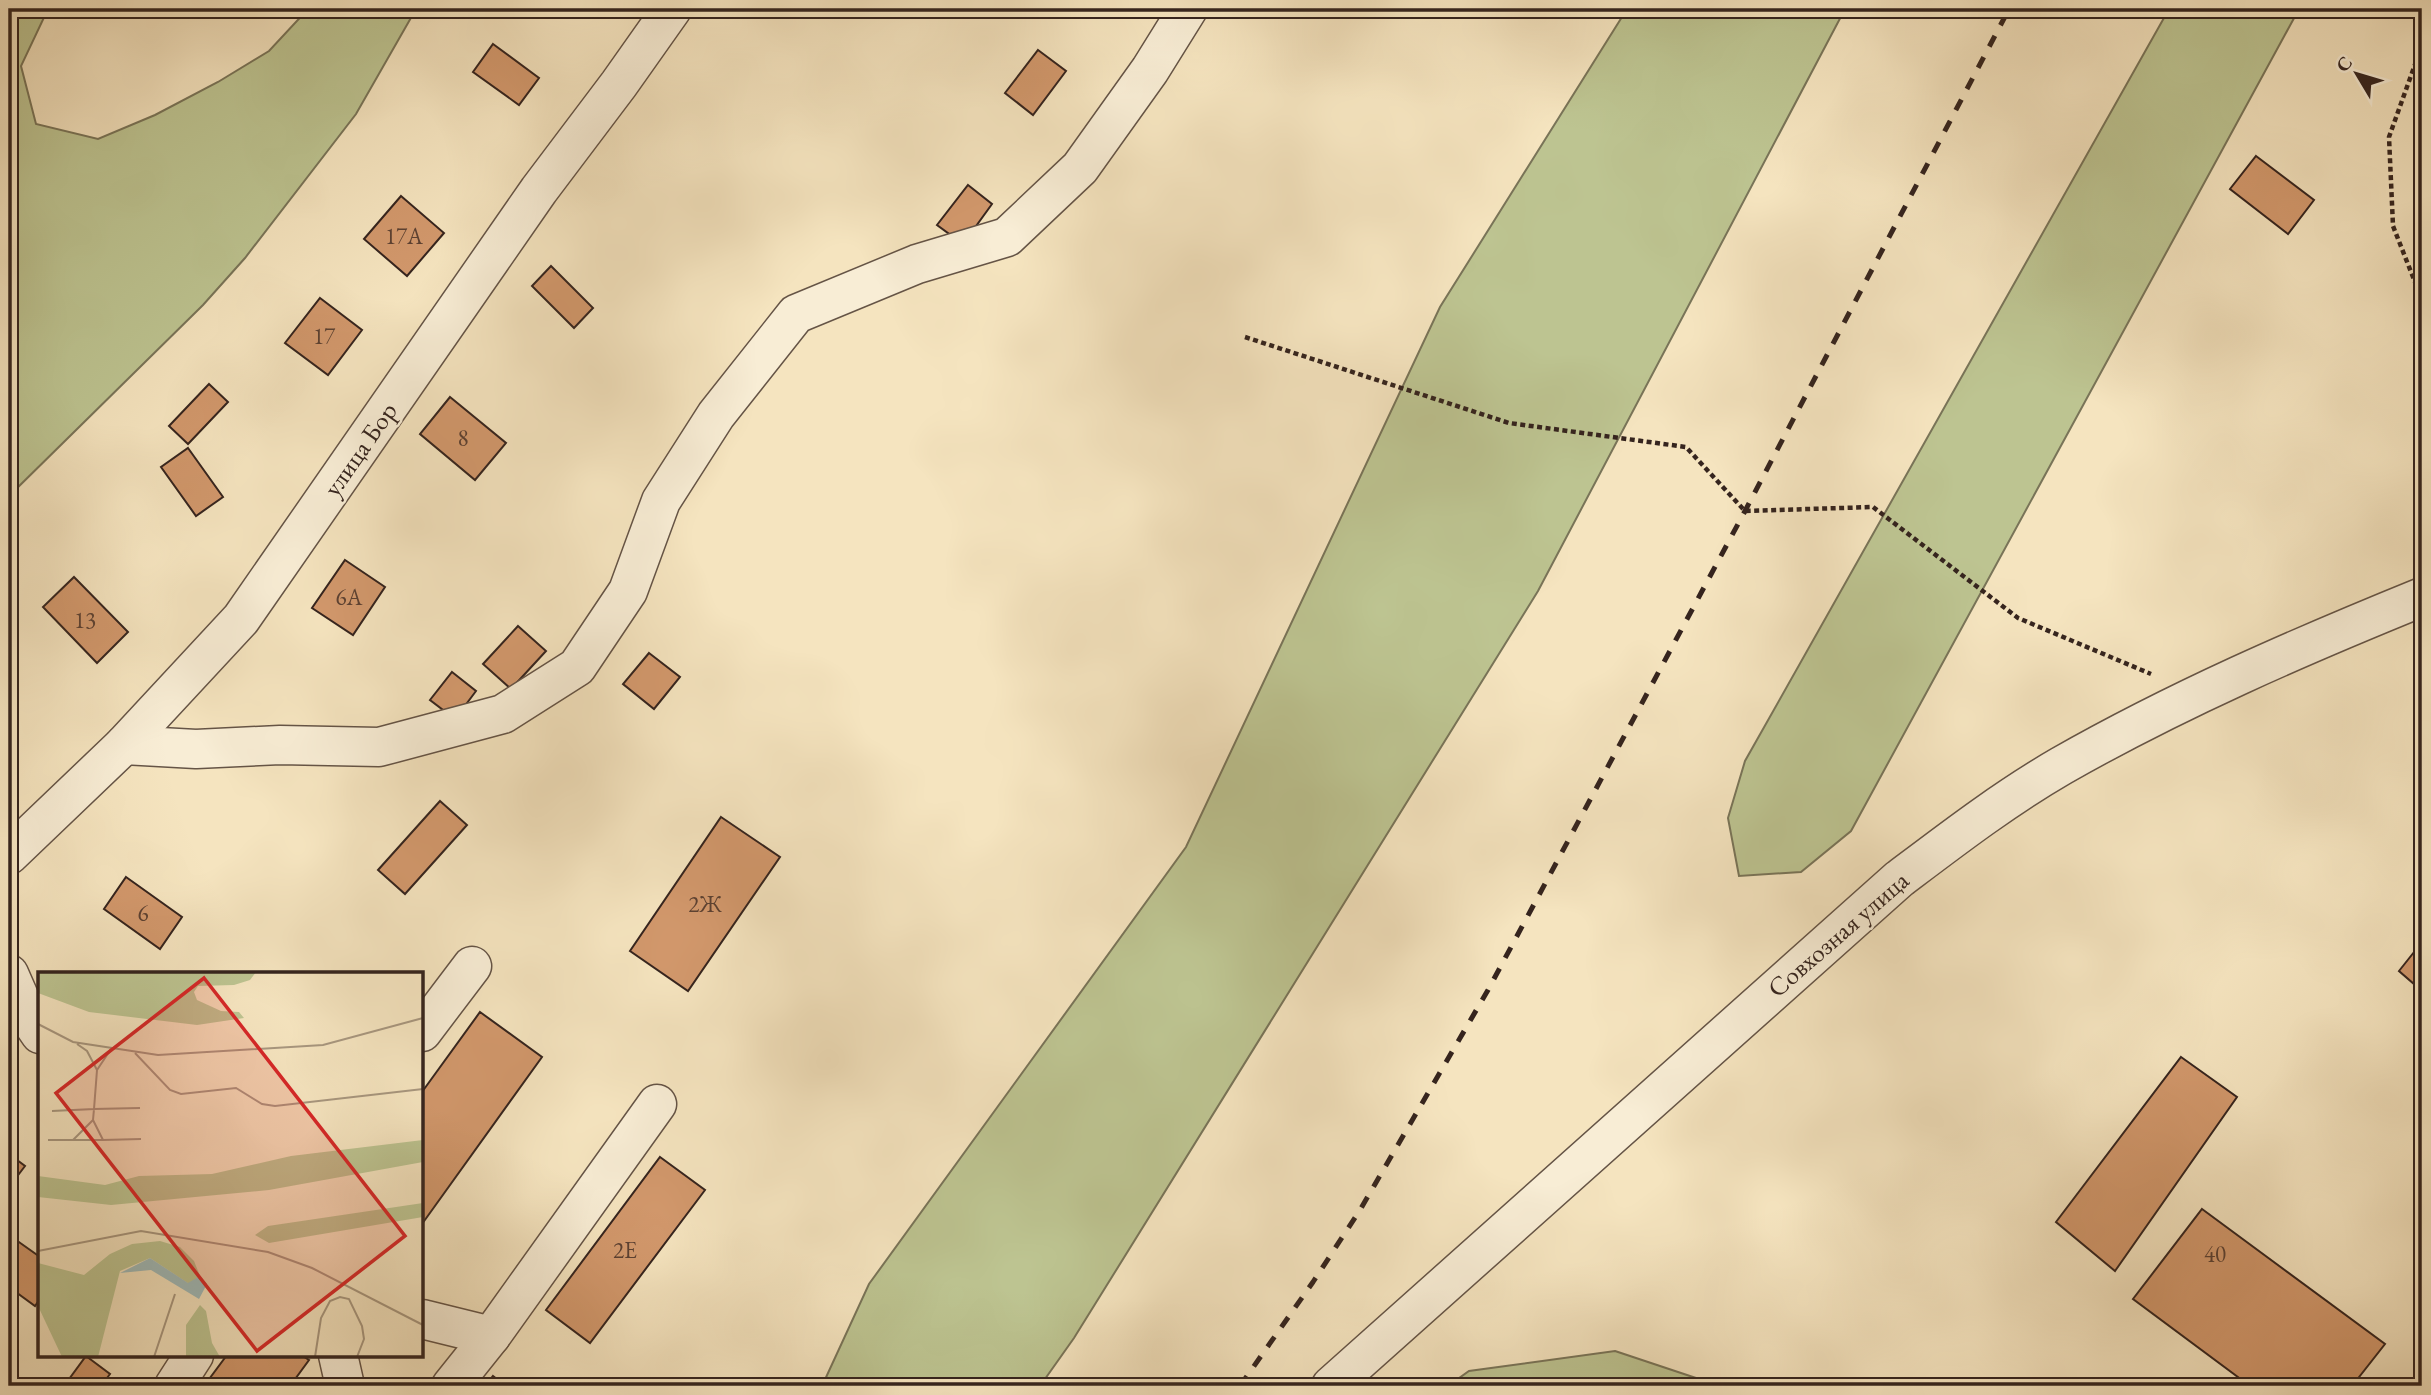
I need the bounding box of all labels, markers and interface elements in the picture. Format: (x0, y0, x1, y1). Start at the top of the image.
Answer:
north arrow (2322, 38, 2392, 108)
text: С (2330, 51, 2358, 77)
house number: 17А (385, 221, 424, 251)
house number: 17 (313, 321, 336, 351)
street label: улица Бор (315, 395, 405, 503)
house number: 8 (457, 423, 469, 453)
house number: 6А (336, 582, 364, 612)
house number: 13 (74, 605, 96, 635)
street label: Совхозная улица (1760, 863, 1916, 1005)
house number: 2Ж (688, 889, 722, 919)
house number: 6 (137, 898, 149, 928)
inset map (38, 972, 424, 1356)
house number: 2Е (613, 1235, 637, 1265)
house number: 40 (2204, 1239, 2226, 1269)

